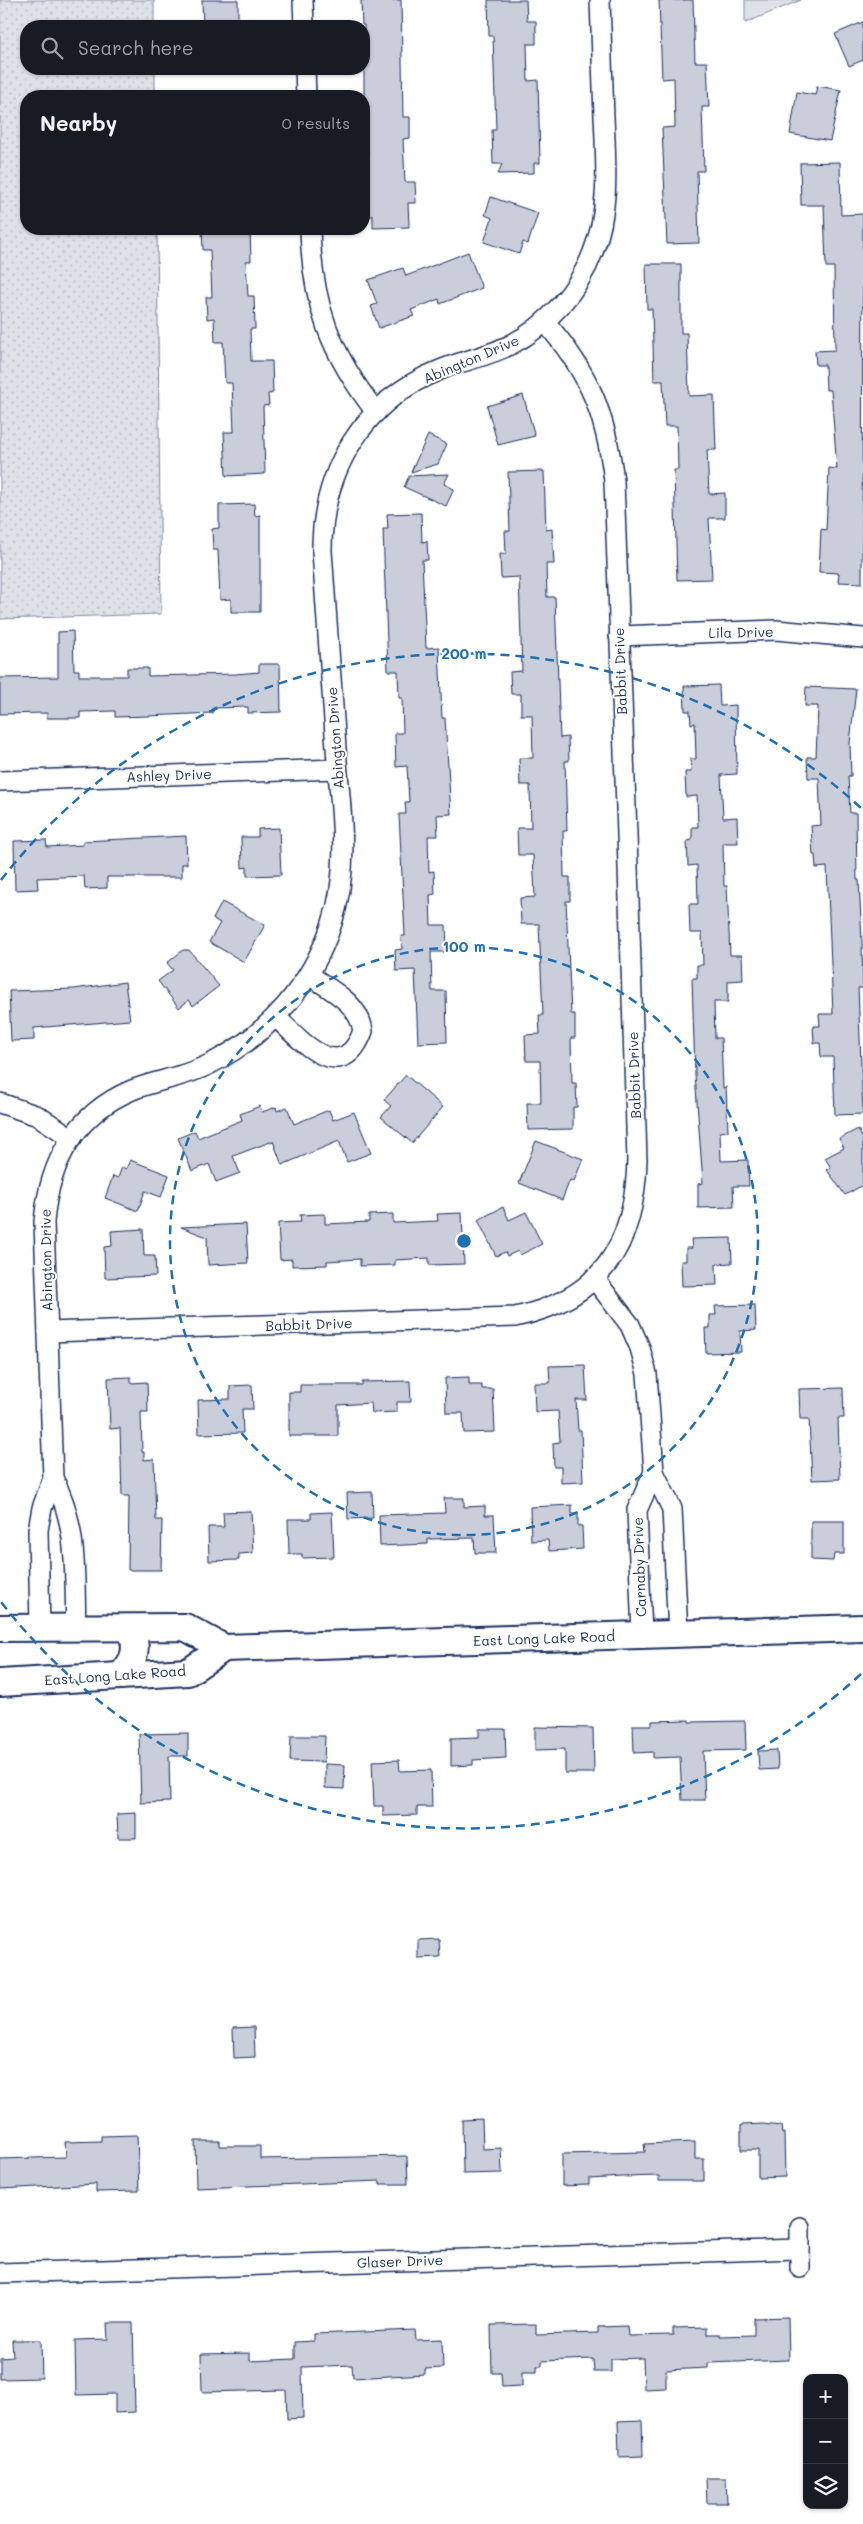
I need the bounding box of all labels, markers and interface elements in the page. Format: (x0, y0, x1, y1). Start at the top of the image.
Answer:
search box (20, 20, 370, 75)
icon: search (38, 34, 66, 62)
text: Search here (78, 35, 194, 60)
text: Nearby (40, 109, 117, 136)
text: 0 results (282, 112, 350, 133)
street label: Abington Drive (420, 330, 522, 388)
street label: Lila Drive (708, 622, 774, 642)
street label: Babbit Drive (609, 627, 631, 715)
text: 200 m (442, 643, 487, 663)
street label: Abington Drive (322, 686, 348, 790)
street label: Ashley Drive (126, 764, 212, 786)
text: 100 m (442, 936, 486, 956)
street label: Babbit Drive (623, 1031, 645, 1119)
street label: Abington Drive (36, 1209, 56, 1311)
centre of rings (455, 1232, 473, 1250)
street label: Babbit Drive (265, 1313, 353, 1335)
street label: Carnaby Drive (628, 1517, 650, 1617)
street label: East Long Lake Road (473, 1626, 615, 1650)
street label: East Long Lake Road (44, 1661, 186, 1689)
street label: Glaser Drive (356, 2250, 444, 2272)
map controls (803, 2374, 848, 2509)
button: + (803, 2374, 848, 2419)
button: − (803, 2419, 848, 2464)
button: layers (803, 2464, 848, 2509)

